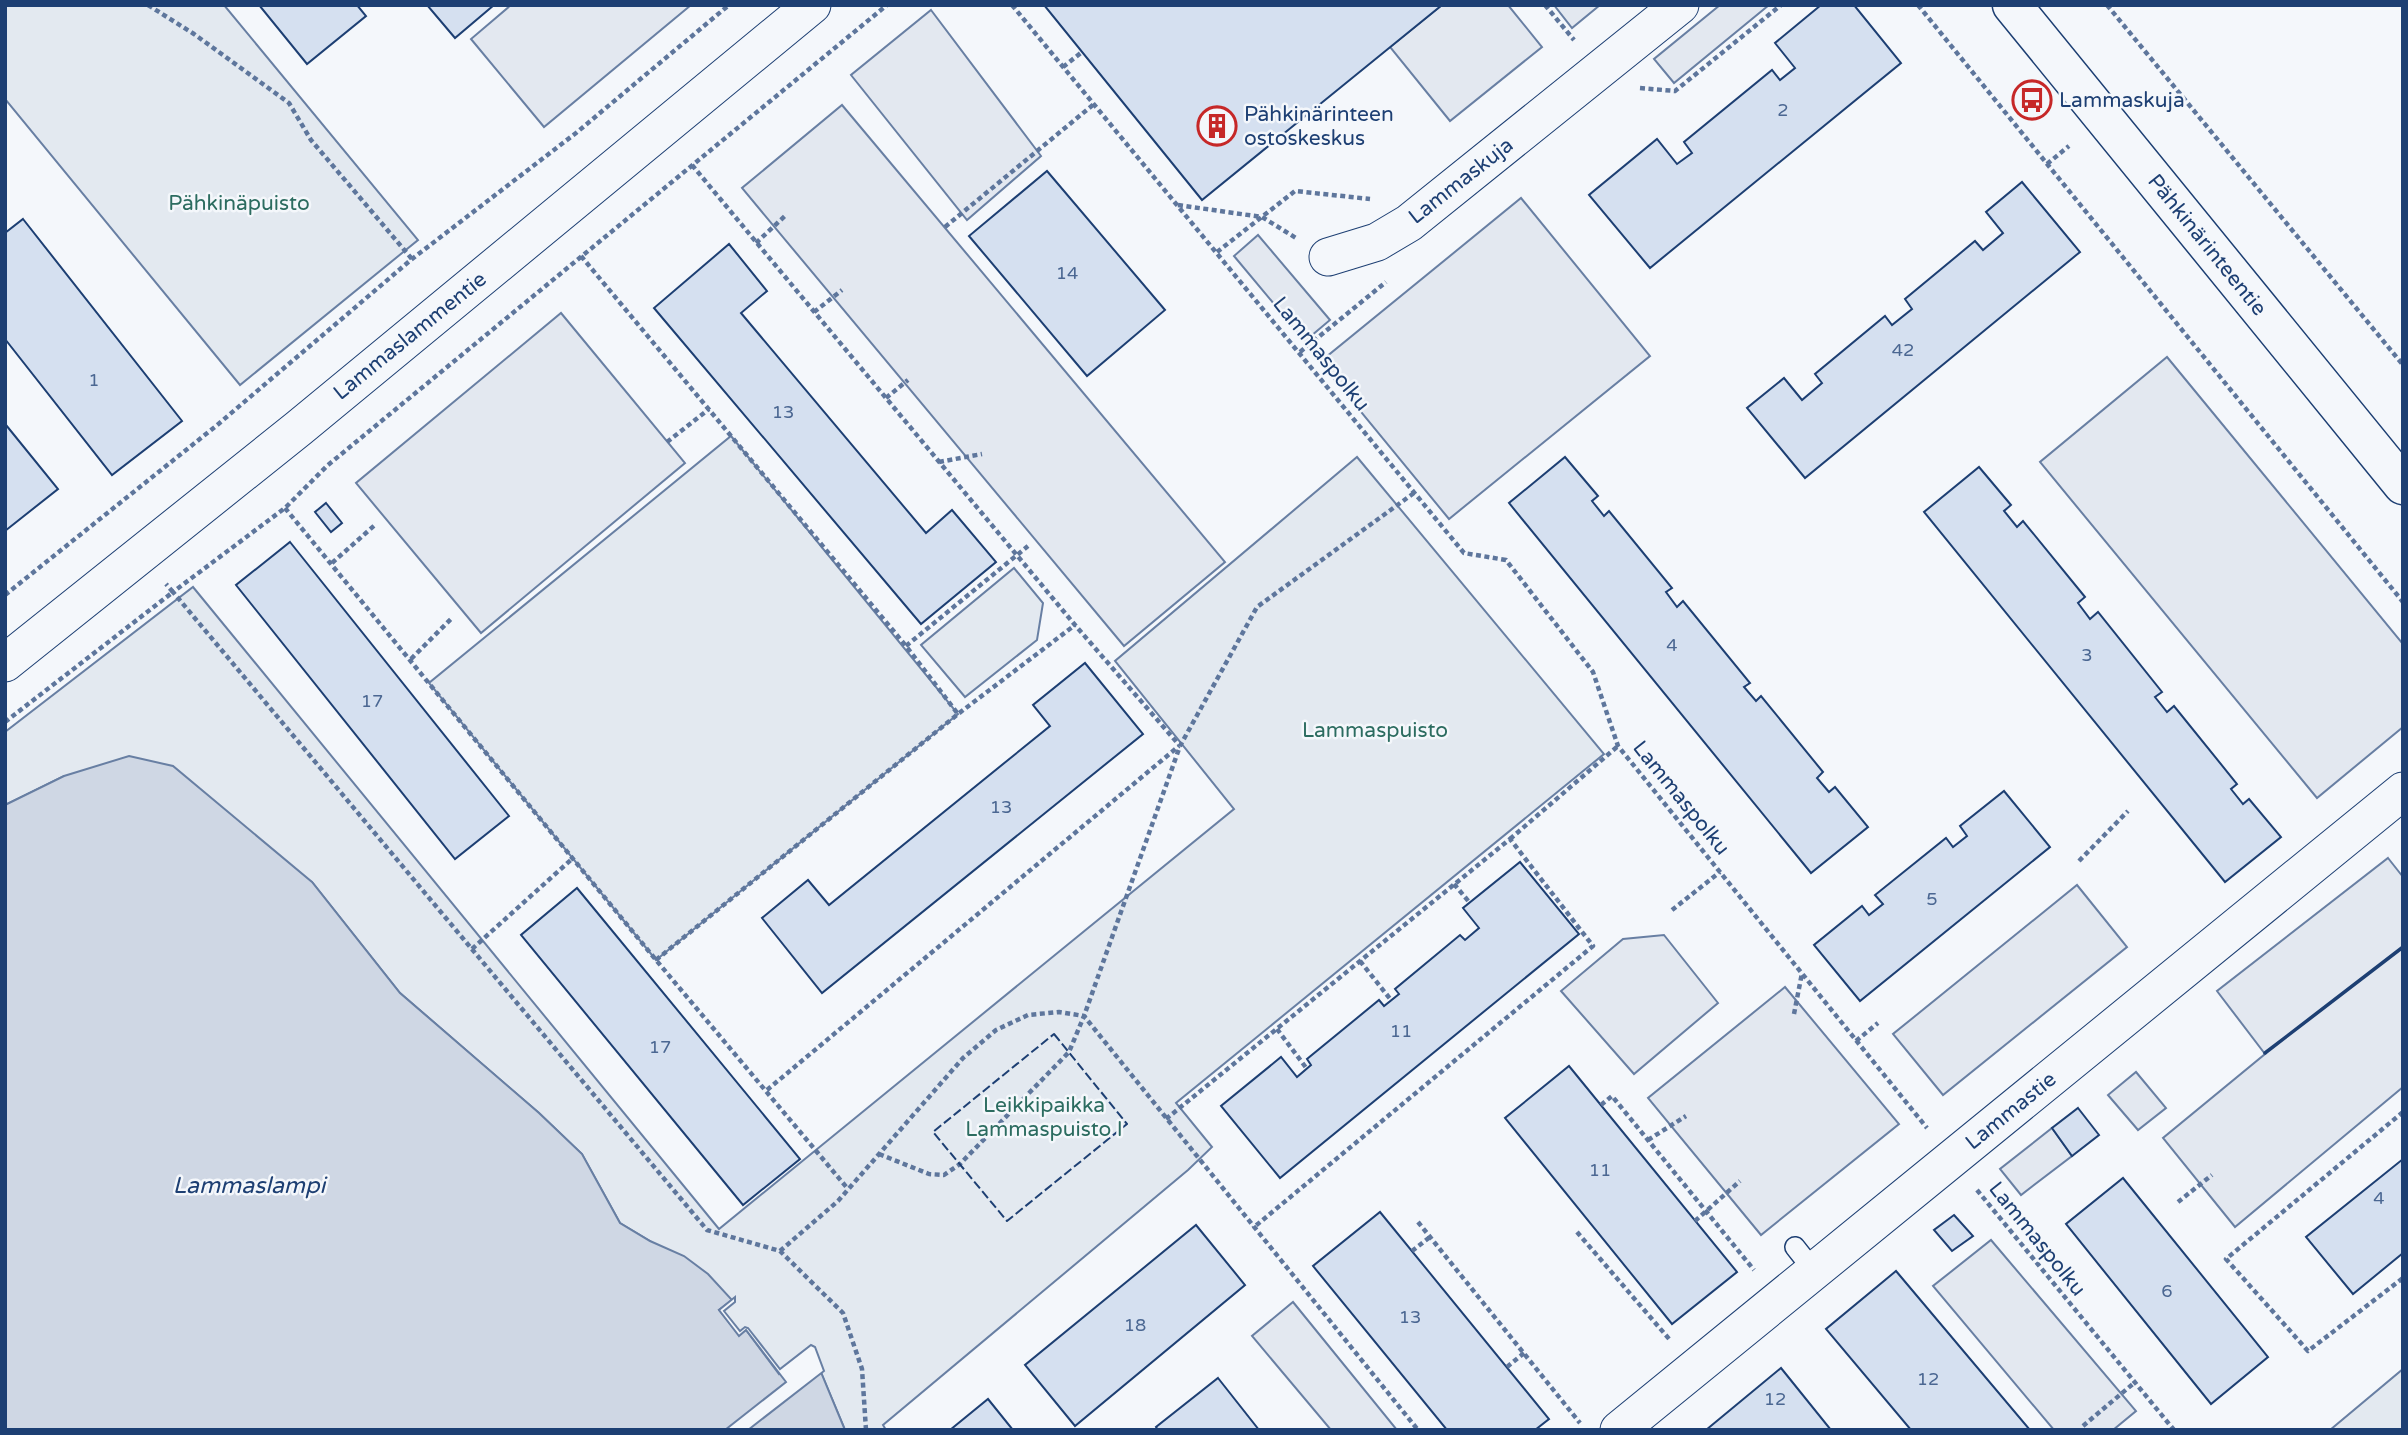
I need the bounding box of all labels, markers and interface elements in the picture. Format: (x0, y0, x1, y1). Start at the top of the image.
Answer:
bus stop icon: Lammaskuja (2011, 79, 2053, 121)
place label: Lammaskuja (2059, 88, 2185, 113)
house number: 2 (1777, 99, 1789, 121)
place label: Pähkinärinteen ostoskeskus (1244, 102, 1394, 151)
building icon: Pähkinärinteen ostoskeskus (1196, 105, 1238, 147)
street label: Lammaskuja (1404, 132, 1518, 230)
street label: Pähkinärinteentie (2142, 169, 2272, 321)
park label: Pähkinäpuisto (168, 191, 310, 216)
house number: 14 (1056, 262, 1078, 284)
street label: Lammaslammentie (329, 267, 492, 405)
street label: Lammaspolku (1267, 292, 1375, 416)
house number: 42 (1892, 339, 1914, 361)
house number: 1 (88, 369, 100, 391)
house number: 13 (772, 401, 794, 423)
house number: 4 (1666, 634, 1678, 656)
house number: 3 (2081, 644, 2093, 666)
house number: 17 (361, 690, 383, 712)
park label: Lammaspuisto (1302, 718, 1448, 743)
street label: Lammaspolku (1627, 736, 1735, 860)
house number: 13 (990, 796, 1012, 818)
house number: 5 (1926, 888, 1938, 910)
house number: 11 (1390, 1020, 1412, 1042)
house number: 17 (649, 1036, 671, 1058)
street label: Lammastie (1961, 1067, 2061, 1155)
park label: Leikkipaikka Lammaspuisto I (965, 1093, 1123, 1142)
house number: 11 (1589, 1159, 1611, 1181)
water label: Lammaslampi (173, 1172, 328, 1200)
street label: Lammaspolku (1983, 1177, 2091, 1301)
house number: 4 (2373, 1187, 2385, 1209)
house number: 6 (2161, 1280, 2173, 1302)
house number: 13 (1399, 1306, 1421, 1328)
house number: 18 (1124, 1314, 1146, 1336)
house number: 12 (1917, 1368, 1939, 1390)
house number: 12 (1764, 1388, 1786, 1410)

